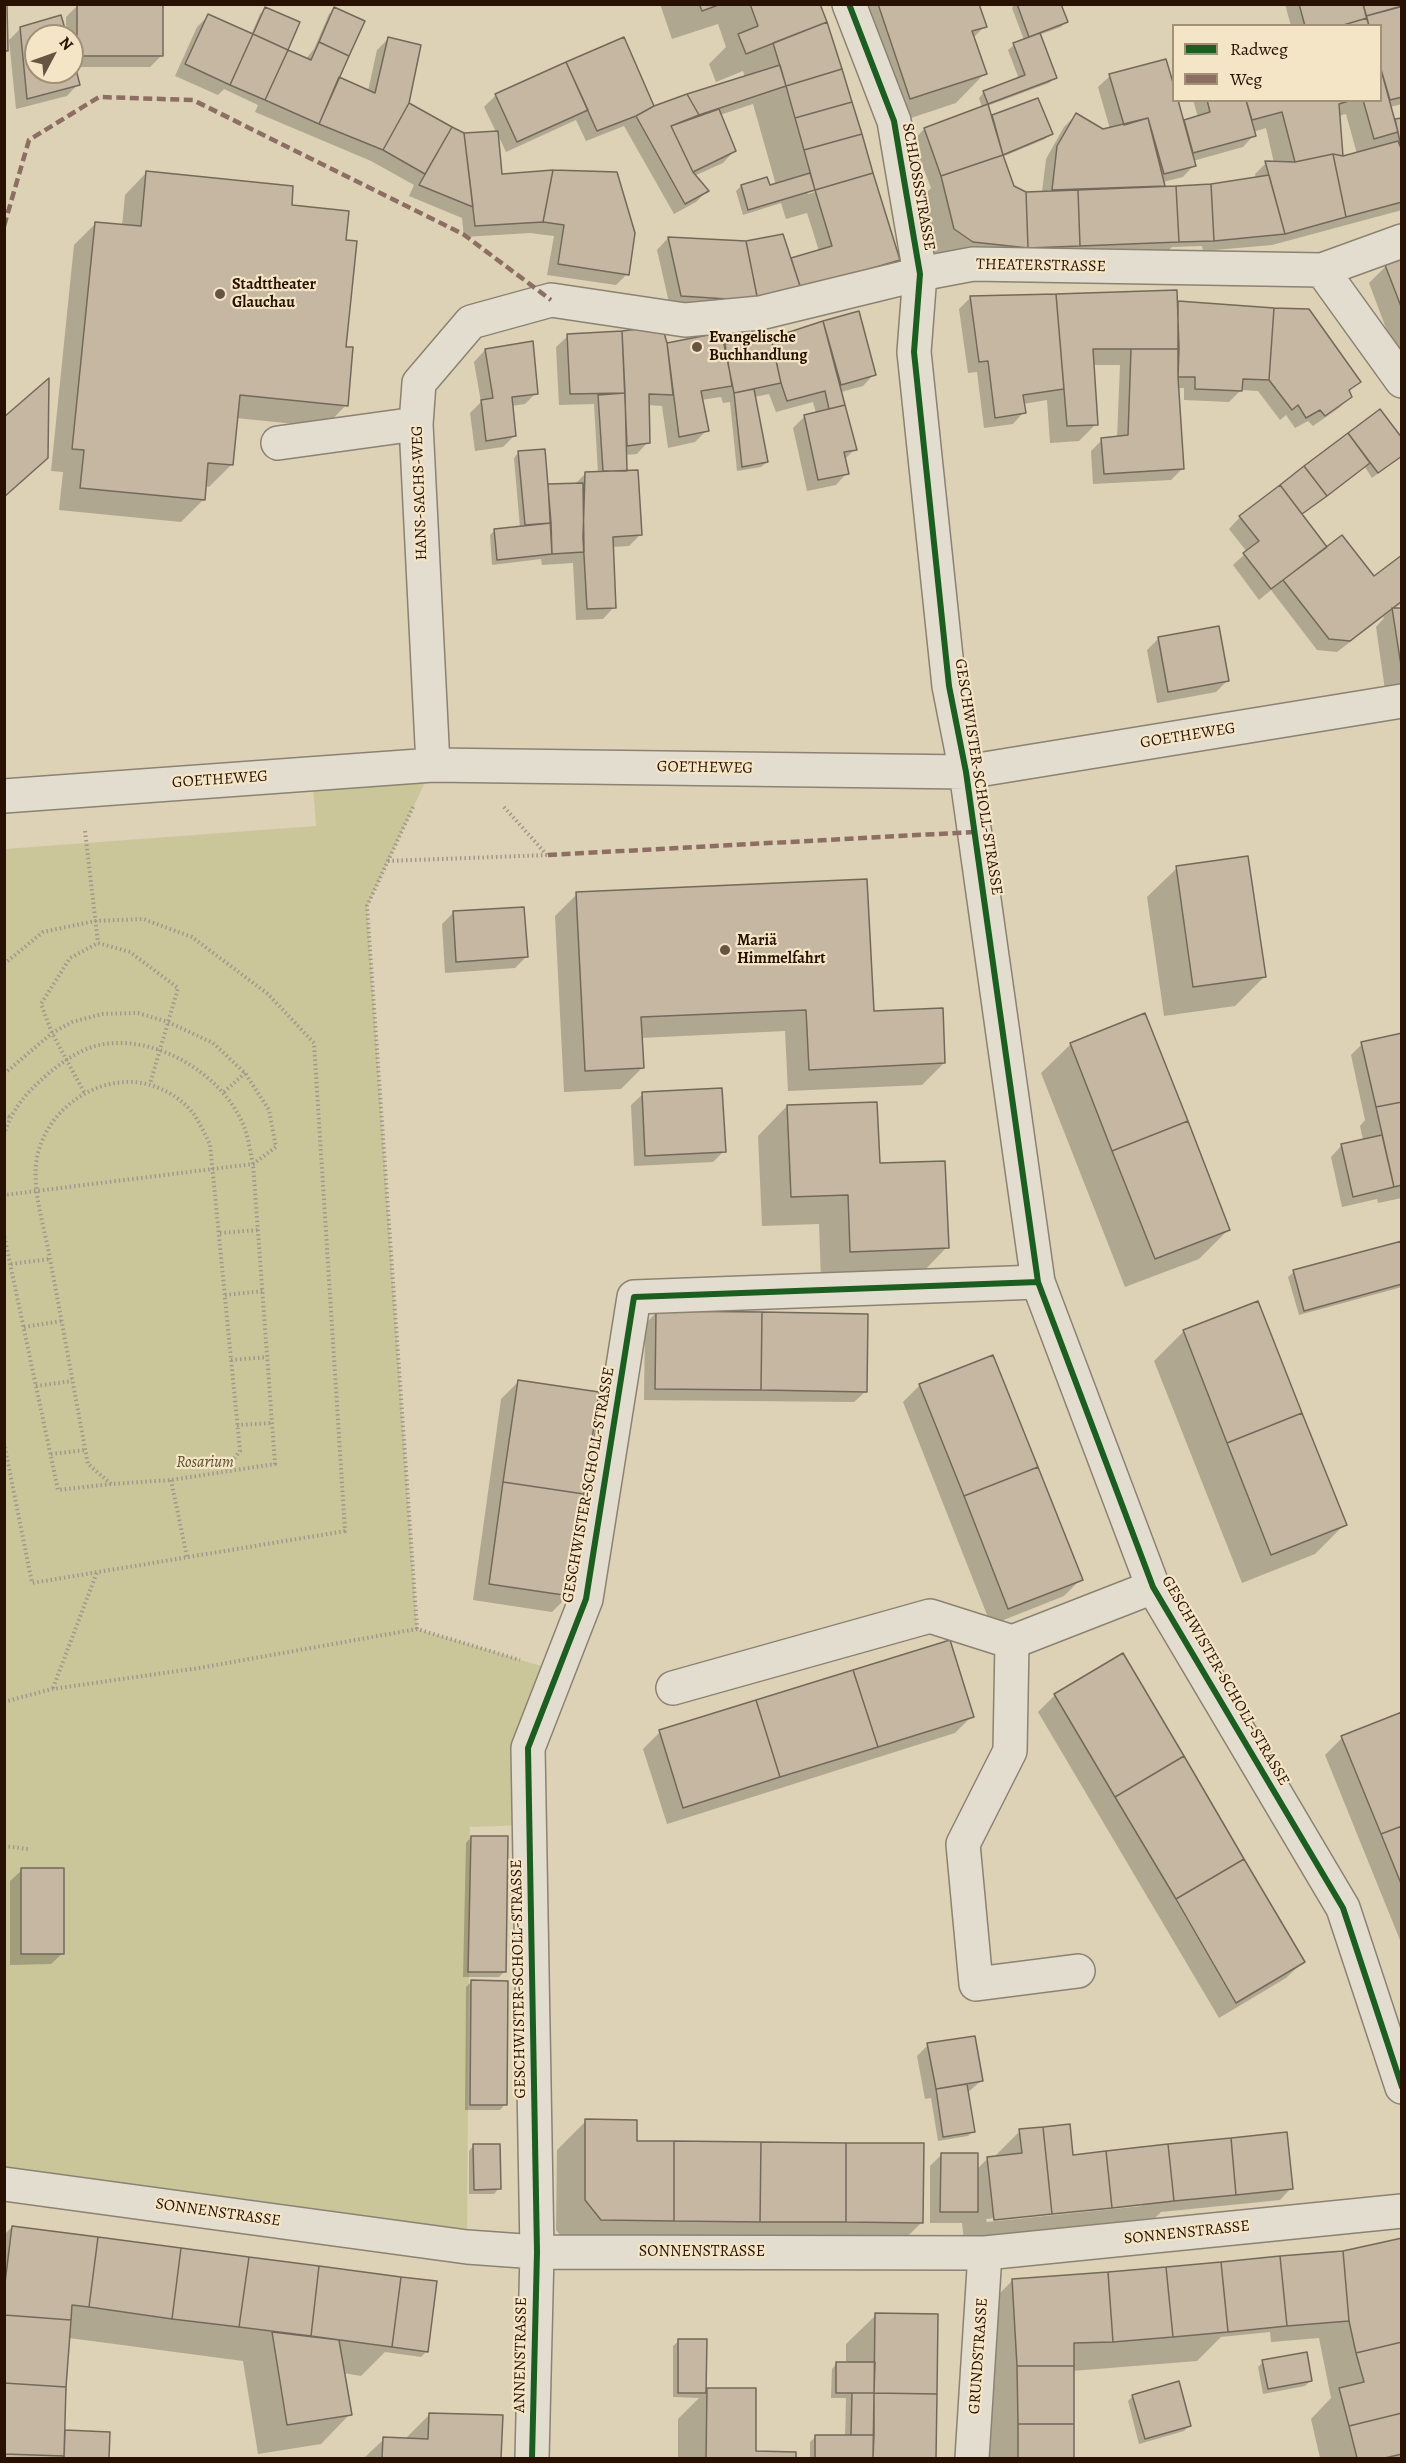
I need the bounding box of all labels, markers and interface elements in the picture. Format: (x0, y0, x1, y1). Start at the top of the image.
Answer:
north arrow (24, 24, 84, 84)
legend (1172, 24, 1382, 102)
text: N (54, 32, 78, 55)
text: Radweg (1230, 37, 1288, 61)
text: Weg (1230, 67, 1262, 91)
street label: SCHLOSSSTRASSE (897, 122, 939, 252)
street label: THEATERSTRASSE (976, 255, 1106, 277)
place label: Stadttheater Glauchau (232, 275, 316, 313)
marker: Stadttheater Glauchau (213, 287, 227, 301)
place label: Evangelische Buchhandlung (709, 328, 807, 366)
marker: Evangelische Buchhandlung (690, 340, 704, 354)
street label: HANS-SACHS-WEG (408, 425, 432, 561)
street label: GESCHWISTER-SCHOLL-STRASSE (950, 657, 1006, 897)
street label: GOETHEWEG (1139, 719, 1237, 753)
street label: GOETHEWEG (657, 758, 753, 778)
street label: GOETHEWEG (171, 767, 269, 793)
place label: Mariä Himmelfahrt (737, 931, 826, 969)
marker: Mariä Himmelfahrt (718, 943, 732, 957)
street label: GESCHWISTER-SCHOLL-STRASSE (559, 1366, 619, 1604)
park label: Rosarium (176, 1453, 234, 1473)
street label: GESCHWISTER-SCHOLL-STRASSE (1157, 1573, 1293, 1789)
street label: GESCHWISTER-SCHOLL-STRASSE (507, 1859, 531, 2099)
street label: SONNENSTRASSE (154, 2195, 282, 2231)
street label: SONNENSTRASSE (1123, 2217, 1251, 2249)
street label: SONNENSTRASSE (639, 2242, 765, 2262)
street label: ANNENSTRASSE (510, 2297, 532, 2413)
street label: GRUNDSTRASSE (965, 2297, 993, 2415)

